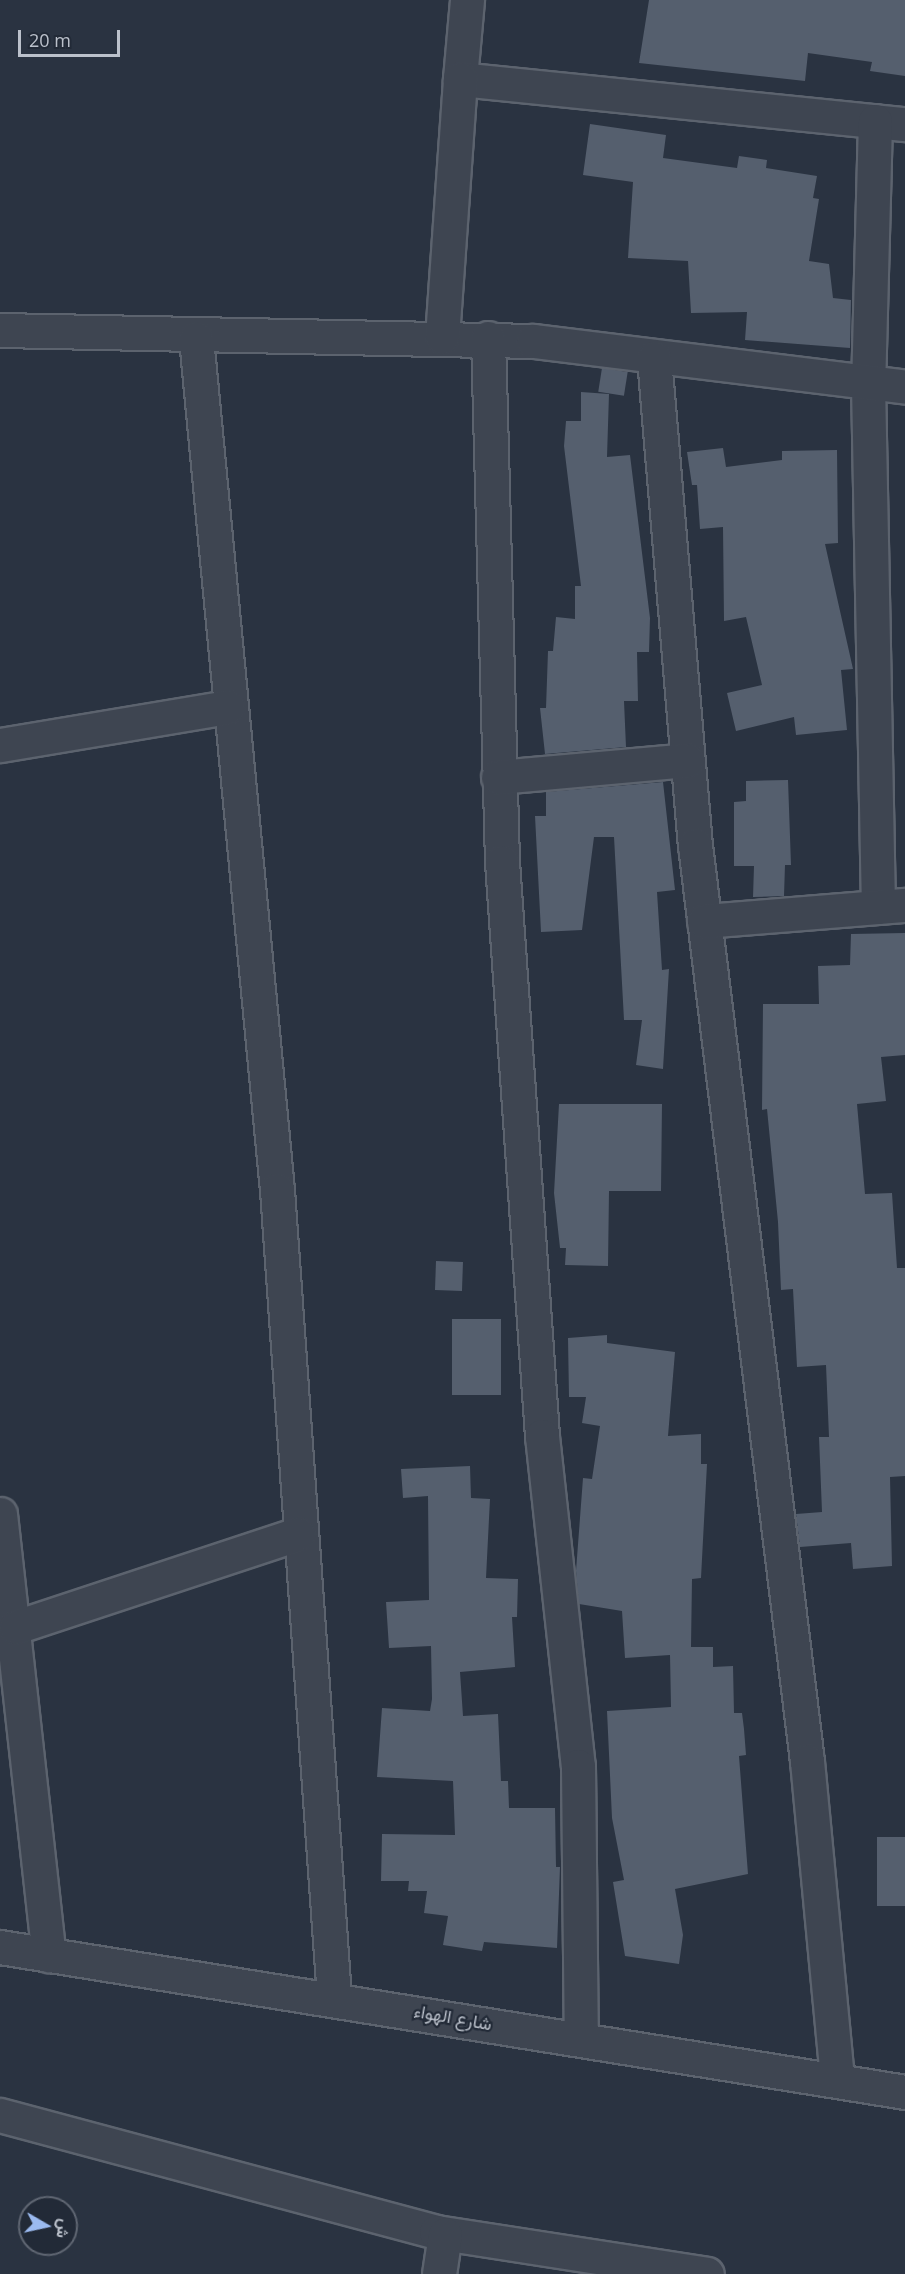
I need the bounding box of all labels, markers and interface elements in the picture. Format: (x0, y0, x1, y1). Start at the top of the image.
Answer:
scale bar (21, 18, 123, 56)
text: 20 m (29, 28, 71, 52)
street label: شارع الهواء (412, 2000, 494, 2034)
north arrow (18, 2196, 78, 2256)
text: ش (51, 2217, 76, 2240)

